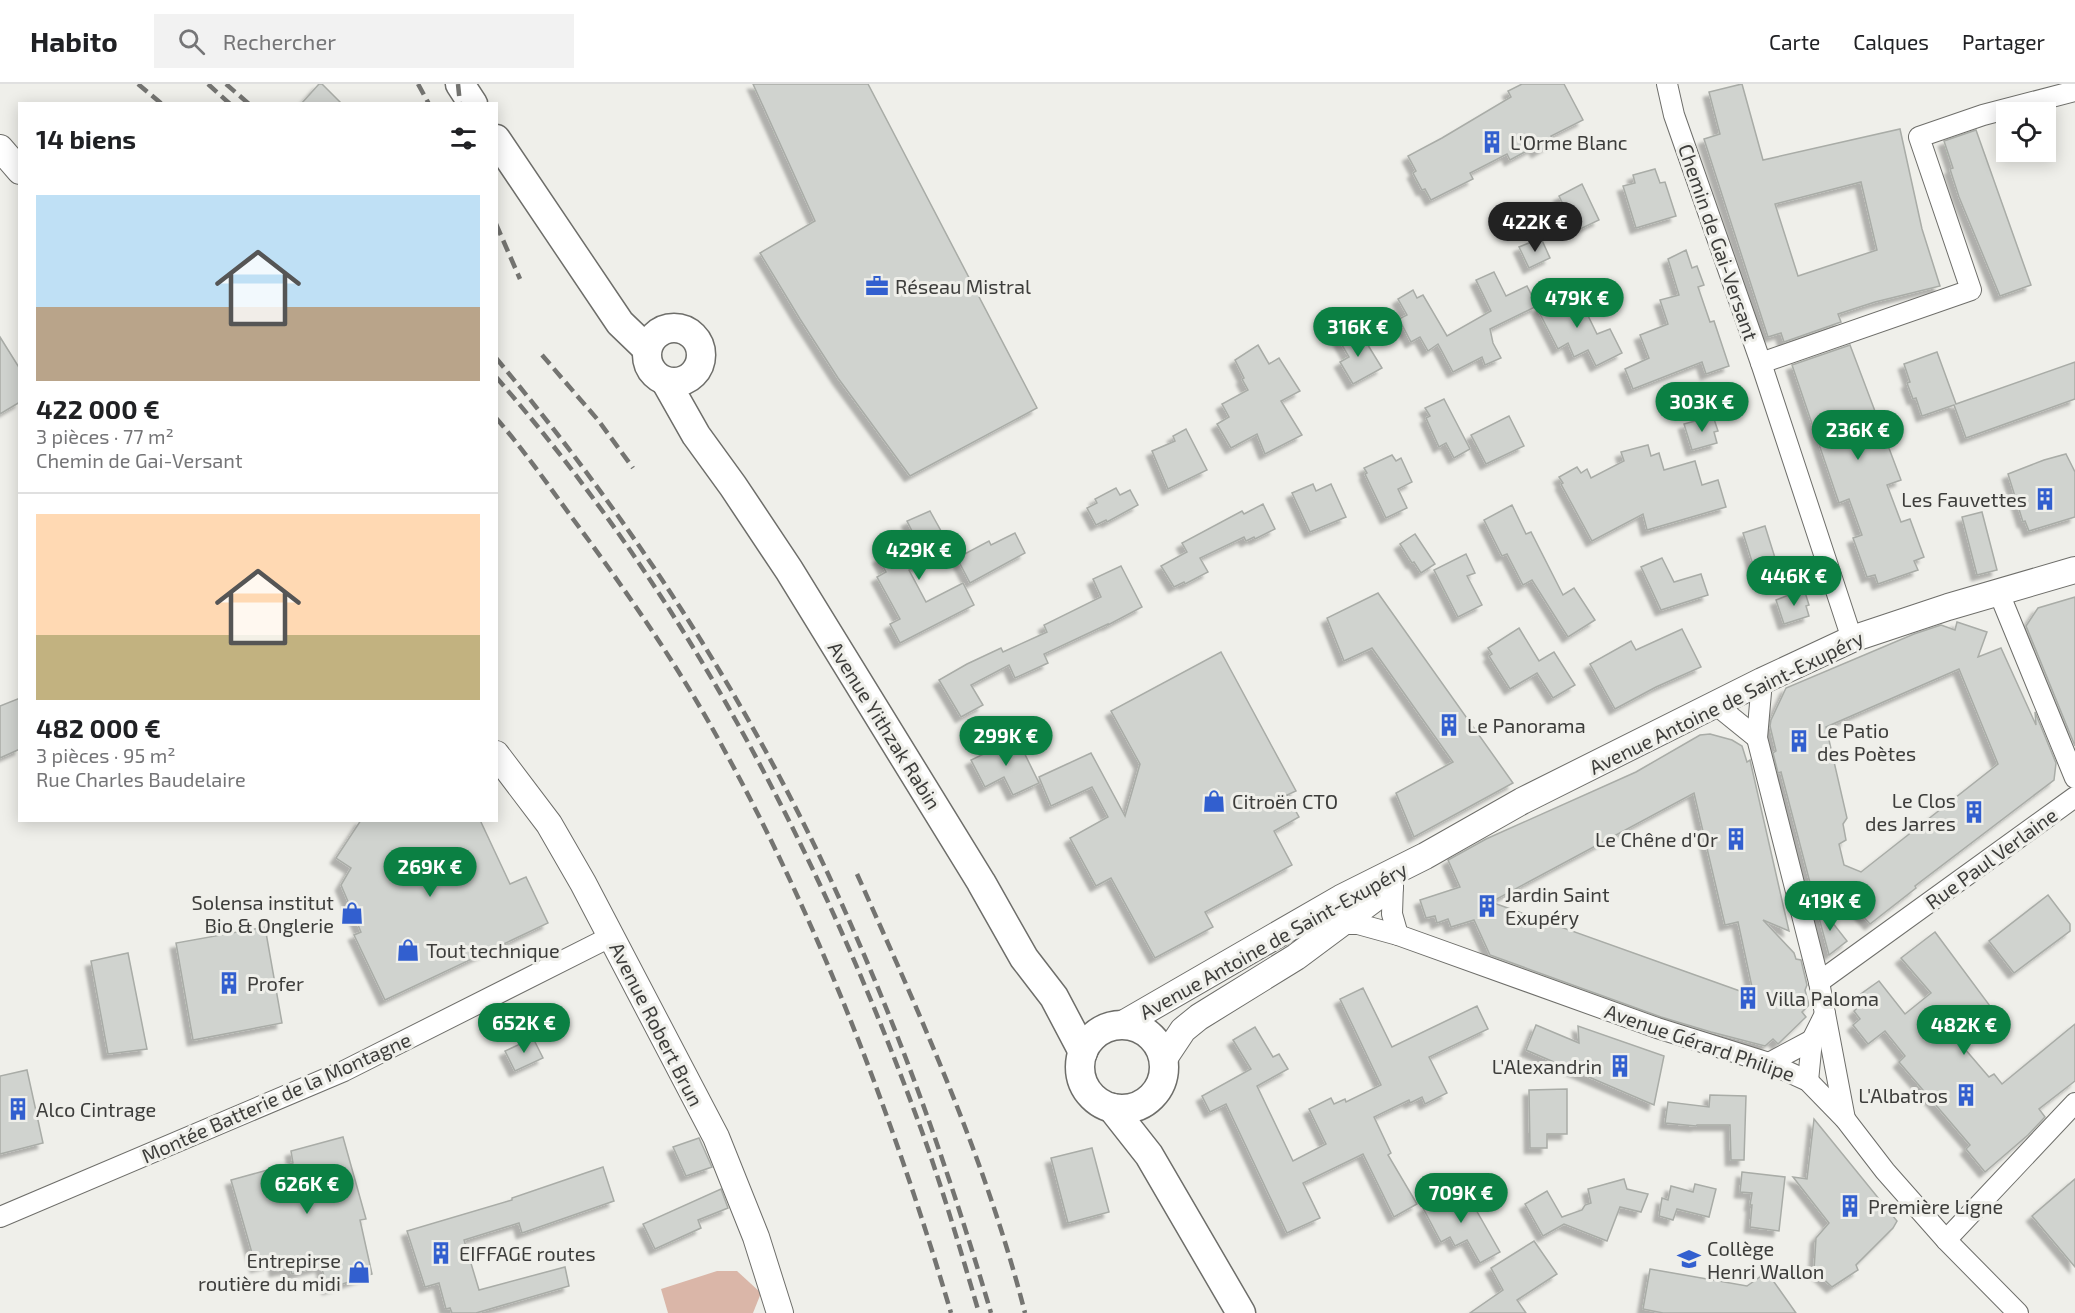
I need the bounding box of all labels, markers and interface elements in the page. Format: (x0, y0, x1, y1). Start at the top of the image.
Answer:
search box (154, 14, 574, 68)
text: Habito (30, 24, 118, 58)
icon: search (175, 25, 208, 58)
text: Rechercher (223, 28, 336, 54)
text: Carte (1769, 29, 1820, 54)
text: Calques (1853, 29, 1929, 54)
text: Partager (1962, 29, 2045, 54)
map controls (1996, 102, 2056, 162)
button: locate (1996, 102, 2056, 162)
icon: filters (447, 122, 480, 155)
text: 14 biens (36, 123, 136, 154)
building icon: L'Orme Blanc (1479, 129, 1505, 155)
place label: L'Orme Blanc (1510, 130, 1628, 154)
street label: Chemin de Gai-Versant (1674, 140, 1764, 344)
pin: 422K € (1486, 202, 1584, 253)
text: 422K € (1502, 209, 1568, 233)
icon: home (204, 234, 312, 342)
office icon: Réseau Mistral (864, 273, 890, 299)
place label: Réseau Mistral (895, 274, 1031, 298)
pin: 479K € (1528, 278, 1626, 329)
text: 479K € (1545, 285, 1609, 309)
pin: 316K € (1309, 307, 1407, 358)
text: 316K € (1327, 314, 1389, 338)
pin: 303K € (1653, 382, 1751, 433)
text: 303K € (1670, 389, 1734, 413)
text: 422 000 € (36, 393, 160, 424)
pin: 236K € (1809, 410, 1907, 461)
text: 236K € (1826, 417, 1890, 441)
text: 3 pièces · 77 m² (36, 424, 174, 448)
text: Chemin de Gai-Versant (36, 448, 243, 472)
building icon: Les Fauvettes (2032, 486, 2058, 512)
place label: Les Fauvettes (1901, 487, 2027, 511)
pin: 429K € (870, 530, 968, 581)
text: 429K € (886, 537, 952, 561)
icon: home (204, 553, 312, 661)
pin: 446K € (1745, 556, 1843, 607)
text: 446K € (1761, 563, 1827, 587)
street label: Avenue Antoine de Saint-Exupéry (1585, 625, 1867, 779)
street label: Avenue Yithzak Rabin (824, 637, 946, 813)
text: 482 000 € (36, 712, 161, 743)
building icon: Le Panorama (1436, 712, 1462, 738)
place label: Le Panorama (1467, 713, 1586, 737)
pin: 299K € (957, 716, 1055, 767)
place label: Le Patio des Poètes (1817, 718, 1916, 765)
text: 299K € (974, 723, 1038, 747)
building icon: Le Patio des Poètes (1786, 728, 1812, 754)
text: 3 pièces · 95 m² (36, 743, 175, 767)
text: Rue Charles Baudelaire (36, 767, 246, 791)
shop icon: Citroën CTO (1201, 788, 1227, 814)
place label: Le Clos des Jarres (1865, 788, 1956, 835)
place label: Citroën CTO (1232, 789, 1338, 813)
building icon: Le Clos des Jarres (1961, 799, 1987, 825)
street label: Rue Paul Verlaine (1920, 802, 2062, 914)
building icon: Le Chêne d'Or (1723, 826, 1749, 852)
place label: Le Chêne d'Or (1595, 827, 1718, 851)
pin: 269K € (381, 847, 479, 898)
text: 269K € (398, 854, 462, 878)
street label: Avenue Antoine de Saint-Exupéry (1135, 856, 1411, 1024)
pin: 419K € (1781, 881, 1879, 932)
place label: Jardin Saint Exupéry (1505, 882, 1610, 929)
text: 419K € (1799, 888, 1861, 912)
place label: Solensa institut Bio & Onglerie (192, 890, 334, 937)
building icon: Jardin Saint Exupéry (1474, 893, 1500, 919)
shop icon: Solensa institut Bio & Onglerie (339, 900, 365, 926)
shop icon: Tout technique (395, 937, 421, 963)
place label: Tout technique (426, 938, 560, 962)
street label: Avenue Robert Brun (605, 938, 709, 1110)
building icon: Profer (216, 970, 242, 996)
place label: Profer (247, 971, 304, 995)
building icon: Villa Paloma (1735, 985, 1761, 1011)
place label: Villa Paloma (1766, 986, 1879, 1010)
street label: Avenue Gérard Philipe (1602, 998, 1798, 1086)
pin: 652K € (475, 1003, 573, 1054)
pin: 482K € (1915, 1005, 2013, 1056)
text: 652K € (492, 1010, 556, 1034)
text: 482K € (1931, 1012, 1997, 1036)
street label: Montée Batterie de la Montagne (138, 1027, 414, 1167)
building icon: L'Alexandrin (1607, 1053, 1633, 1079)
place label: L'Alexandrin (1492, 1054, 1602, 1078)
building icon: L'Albatros (1953, 1082, 1979, 1108)
place label: L'Albatros (1858, 1083, 1948, 1107)
building icon: Alco Cintrage (5, 1096, 31, 1122)
place label: Alco Cintrage (36, 1097, 156, 1121)
pin: 626K € (258, 1164, 356, 1215)
text: 626K € (275, 1171, 339, 1195)
pin: 709K € (1412, 1173, 1510, 1224)
text: 709K € (1429, 1180, 1493, 1204)
building icon: Première Ligne (1837, 1193, 1863, 1219)
place label: Première Ligne (1868, 1194, 2003, 1218)
place label: Collège Henri Wallon (1707, 1236, 1824, 1283)
building icon: EIFFAGE routes (428, 1240, 454, 1266)
place label: EIFFAGE routes (459, 1241, 596, 1265)
school or university icon: Collège Henri Wallon (1676, 1246, 1702, 1272)
place label: Entrepirse routière du midi (198, 1248, 341, 1295)
shop icon: Entrepirse routière du midi (346, 1259, 372, 1285)

